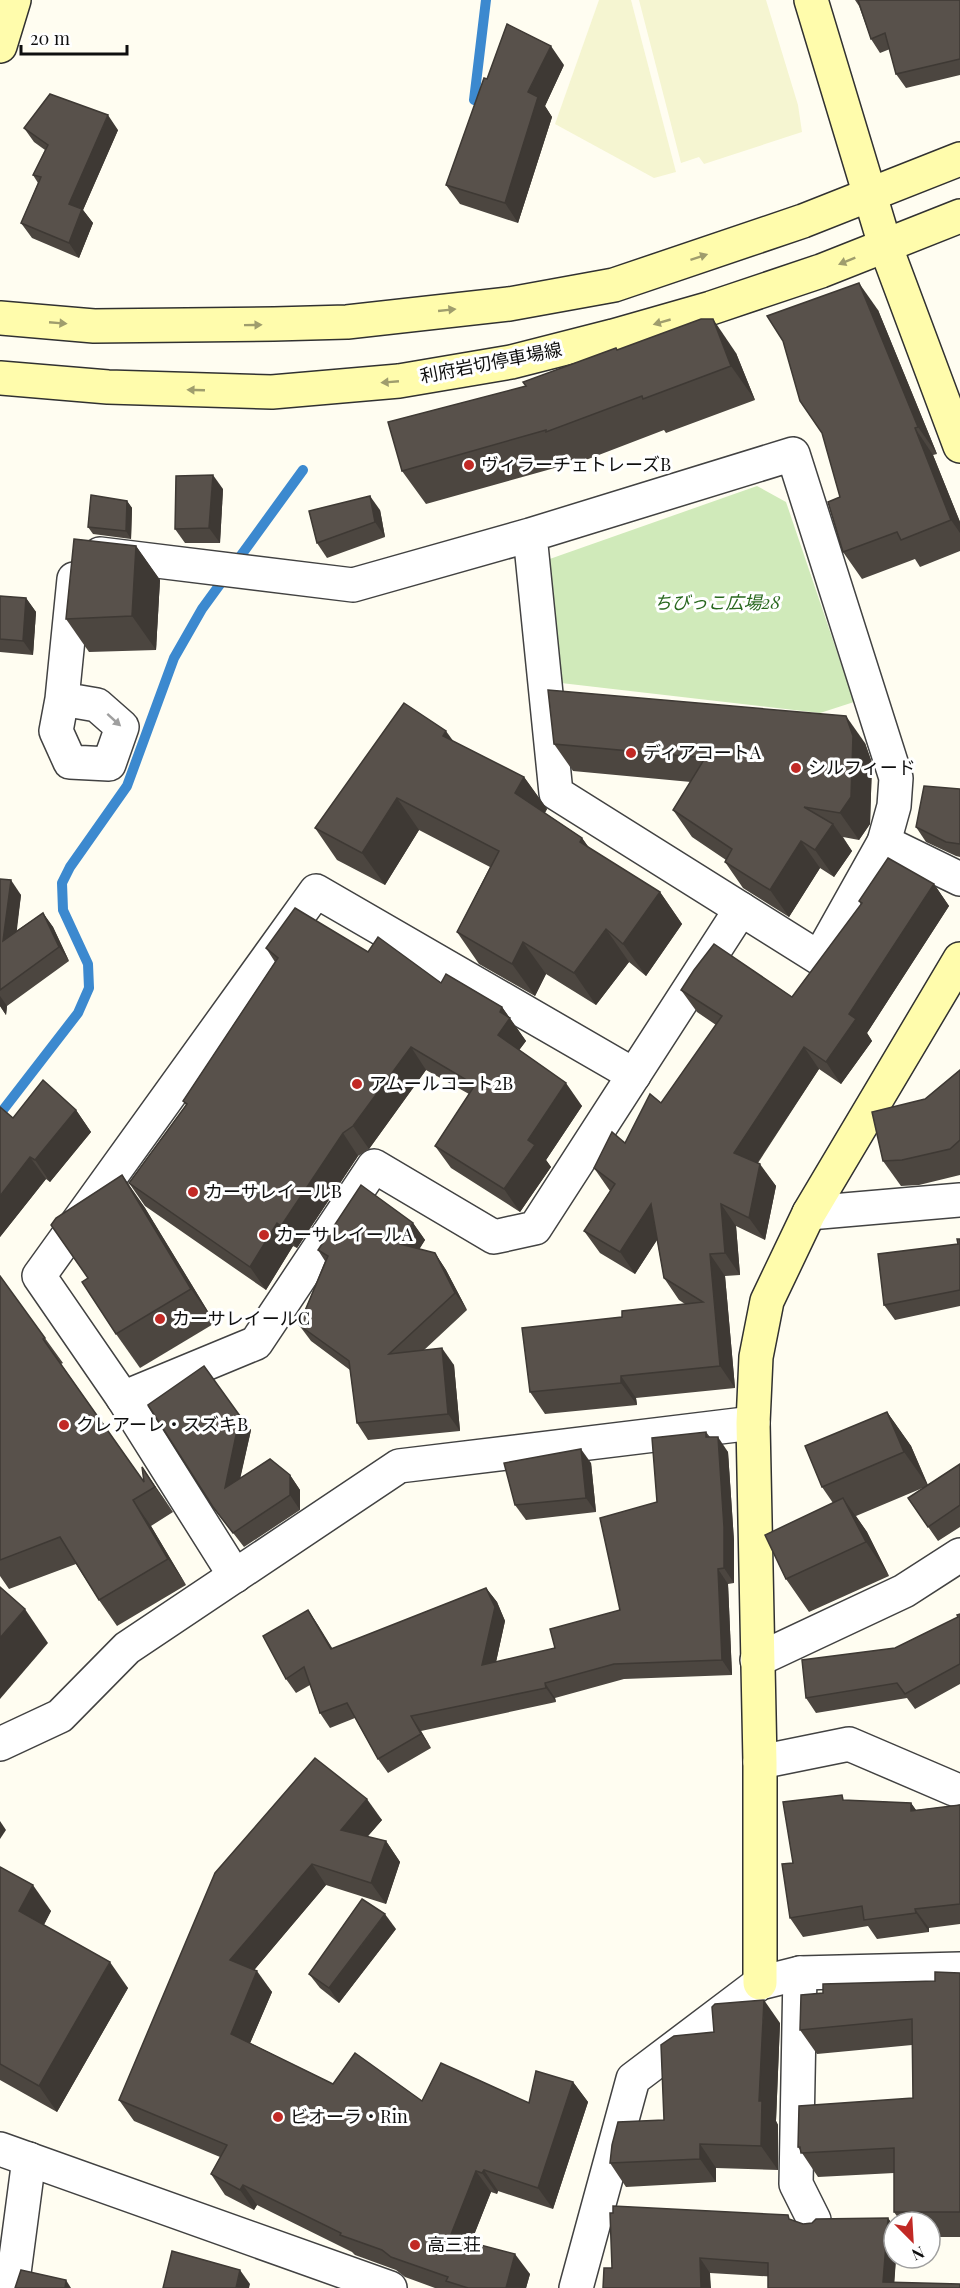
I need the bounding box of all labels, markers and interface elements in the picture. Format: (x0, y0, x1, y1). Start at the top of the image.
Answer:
scale bar (21, 18, 128, 56)
text: 20 m (30, 26, 70, 50)
one-way arrow (690, 252, 708, 261)
one-way arrow (838, 257, 856, 266)
one-way arrow (438, 306, 457, 315)
one-way arrow (653, 318, 671, 327)
one-way arrow (49, 319, 68, 328)
one-way arrow (244, 320, 263, 330)
street label: 利府岩切停車場線 (418, 337, 564, 388)
one-way arrow (381, 377, 400, 387)
one-way arrow (186, 385, 205, 394)
place label: ヴィラーチェトレーズB (481, 452, 671, 476)
marker: ヴィラーチェトレーズB (462, 458, 476, 472)
park label: ちびっこ広場28 (654, 590, 781, 614)
one-way arrow (106, 713, 121, 726)
place label: ディアコートA (643, 740, 762, 764)
marker: ディアコートA (624, 746, 638, 760)
place label: シルフィード (808, 755, 916, 779)
marker: シルフィード (789, 761, 803, 775)
place label: アムールコート2B (369, 1071, 513, 1095)
marker: アムールコート2B (350, 1077, 364, 1091)
place label: カーサレイールB (205, 1179, 342, 1203)
marker: カーサレイールB (186, 1185, 200, 1199)
place label: カーサレイールA (276, 1222, 414, 1246)
marker: カーサレイールA (257, 1228, 271, 1242)
place label: カーサレイールC (172, 1306, 310, 1330)
marker: カーサレイールC (153, 1312, 167, 1326)
place label: クレアーレ・スズキB (76, 1412, 248, 1436)
marker: クレアーレ・スズキB (57, 1418, 71, 1432)
place label: ビオーラ・Rin (290, 2104, 408, 2128)
marker: ビオーラ・Rin (271, 2110, 285, 2124)
north arrow (882, 2210, 942, 2270)
place label: 高三荘 (427, 2232, 481, 2256)
marker: 高三荘 (408, 2238, 422, 2252)
text: N (908, 2242, 928, 2266)

